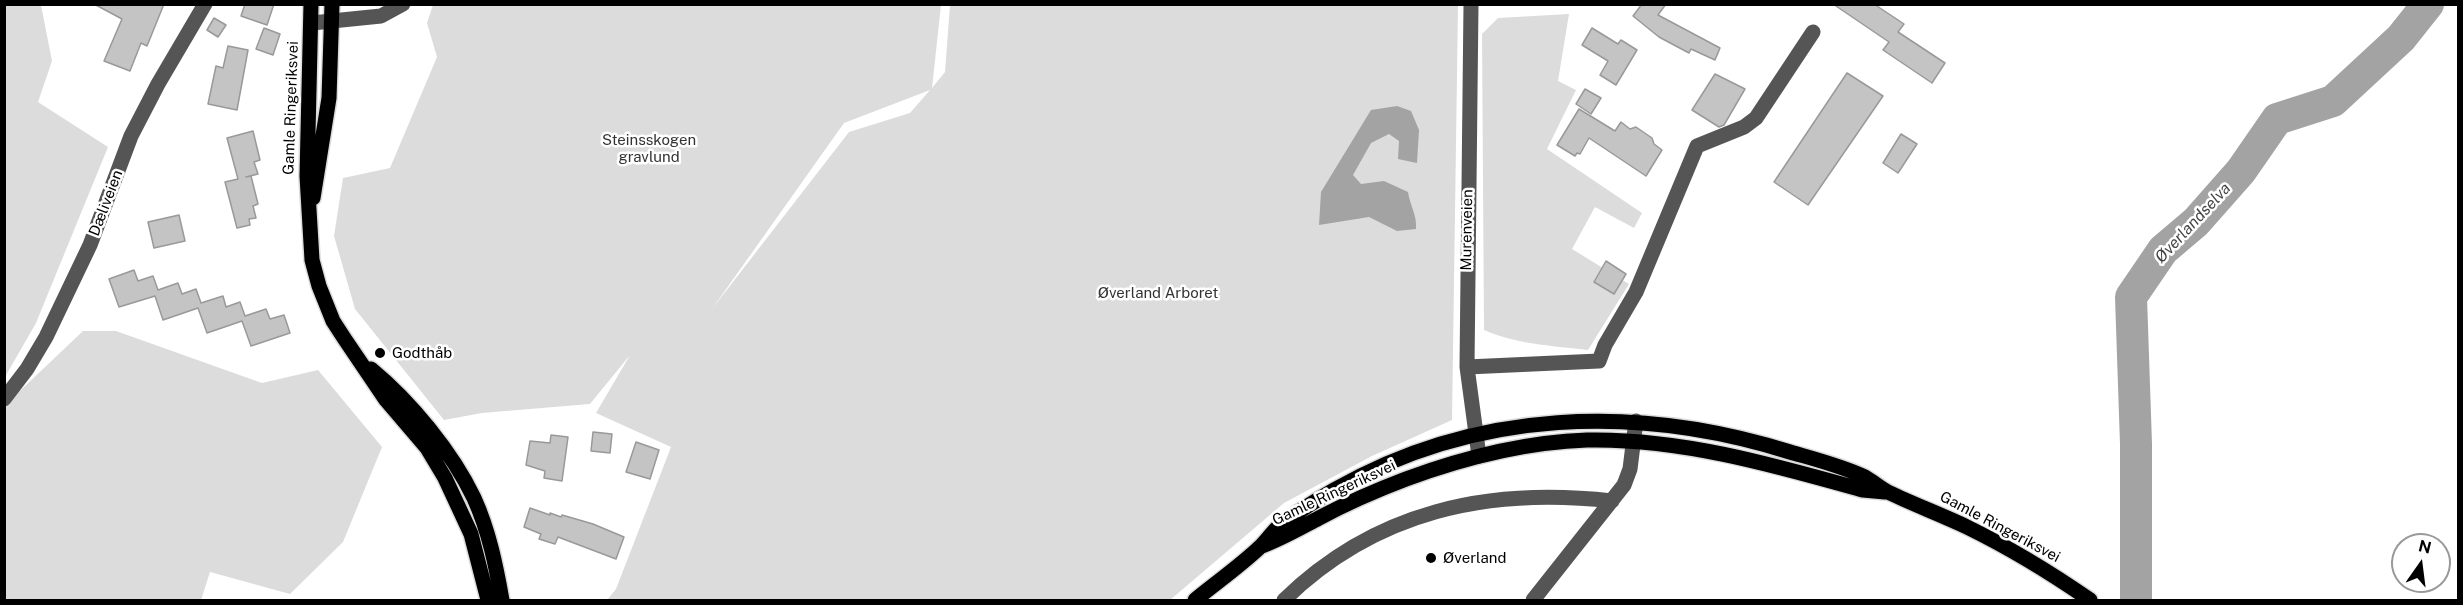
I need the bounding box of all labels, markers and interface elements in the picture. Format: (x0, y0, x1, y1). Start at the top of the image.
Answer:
street label: Gamle Ringeriksvei (280, 41, 302, 175)
park label: Steinsskogen gravlund (602, 131, 696, 166)
street label: Dæliveien (85, 168, 127, 238)
water label: Øverlandselva (2151, 179, 2235, 267)
street label: Murenveien (1457, 189, 1477, 271)
park label: Øverland Arboret (1098, 284, 1218, 302)
place label: Godthåb (392, 344, 452, 362)
marker: Godthåb (373, 346, 387, 360)
street label: Gamle Ringeriksvei (1270, 457, 1398, 529)
street label: Gamle Ringeriksvei (1937, 488, 2063, 566)
north arrow (2391, 533, 2451, 593)
text: N (2417, 536, 2433, 558)
place label: Øverland (1443, 549, 1506, 567)
marker: Øverland (1424, 551, 1438, 565)

